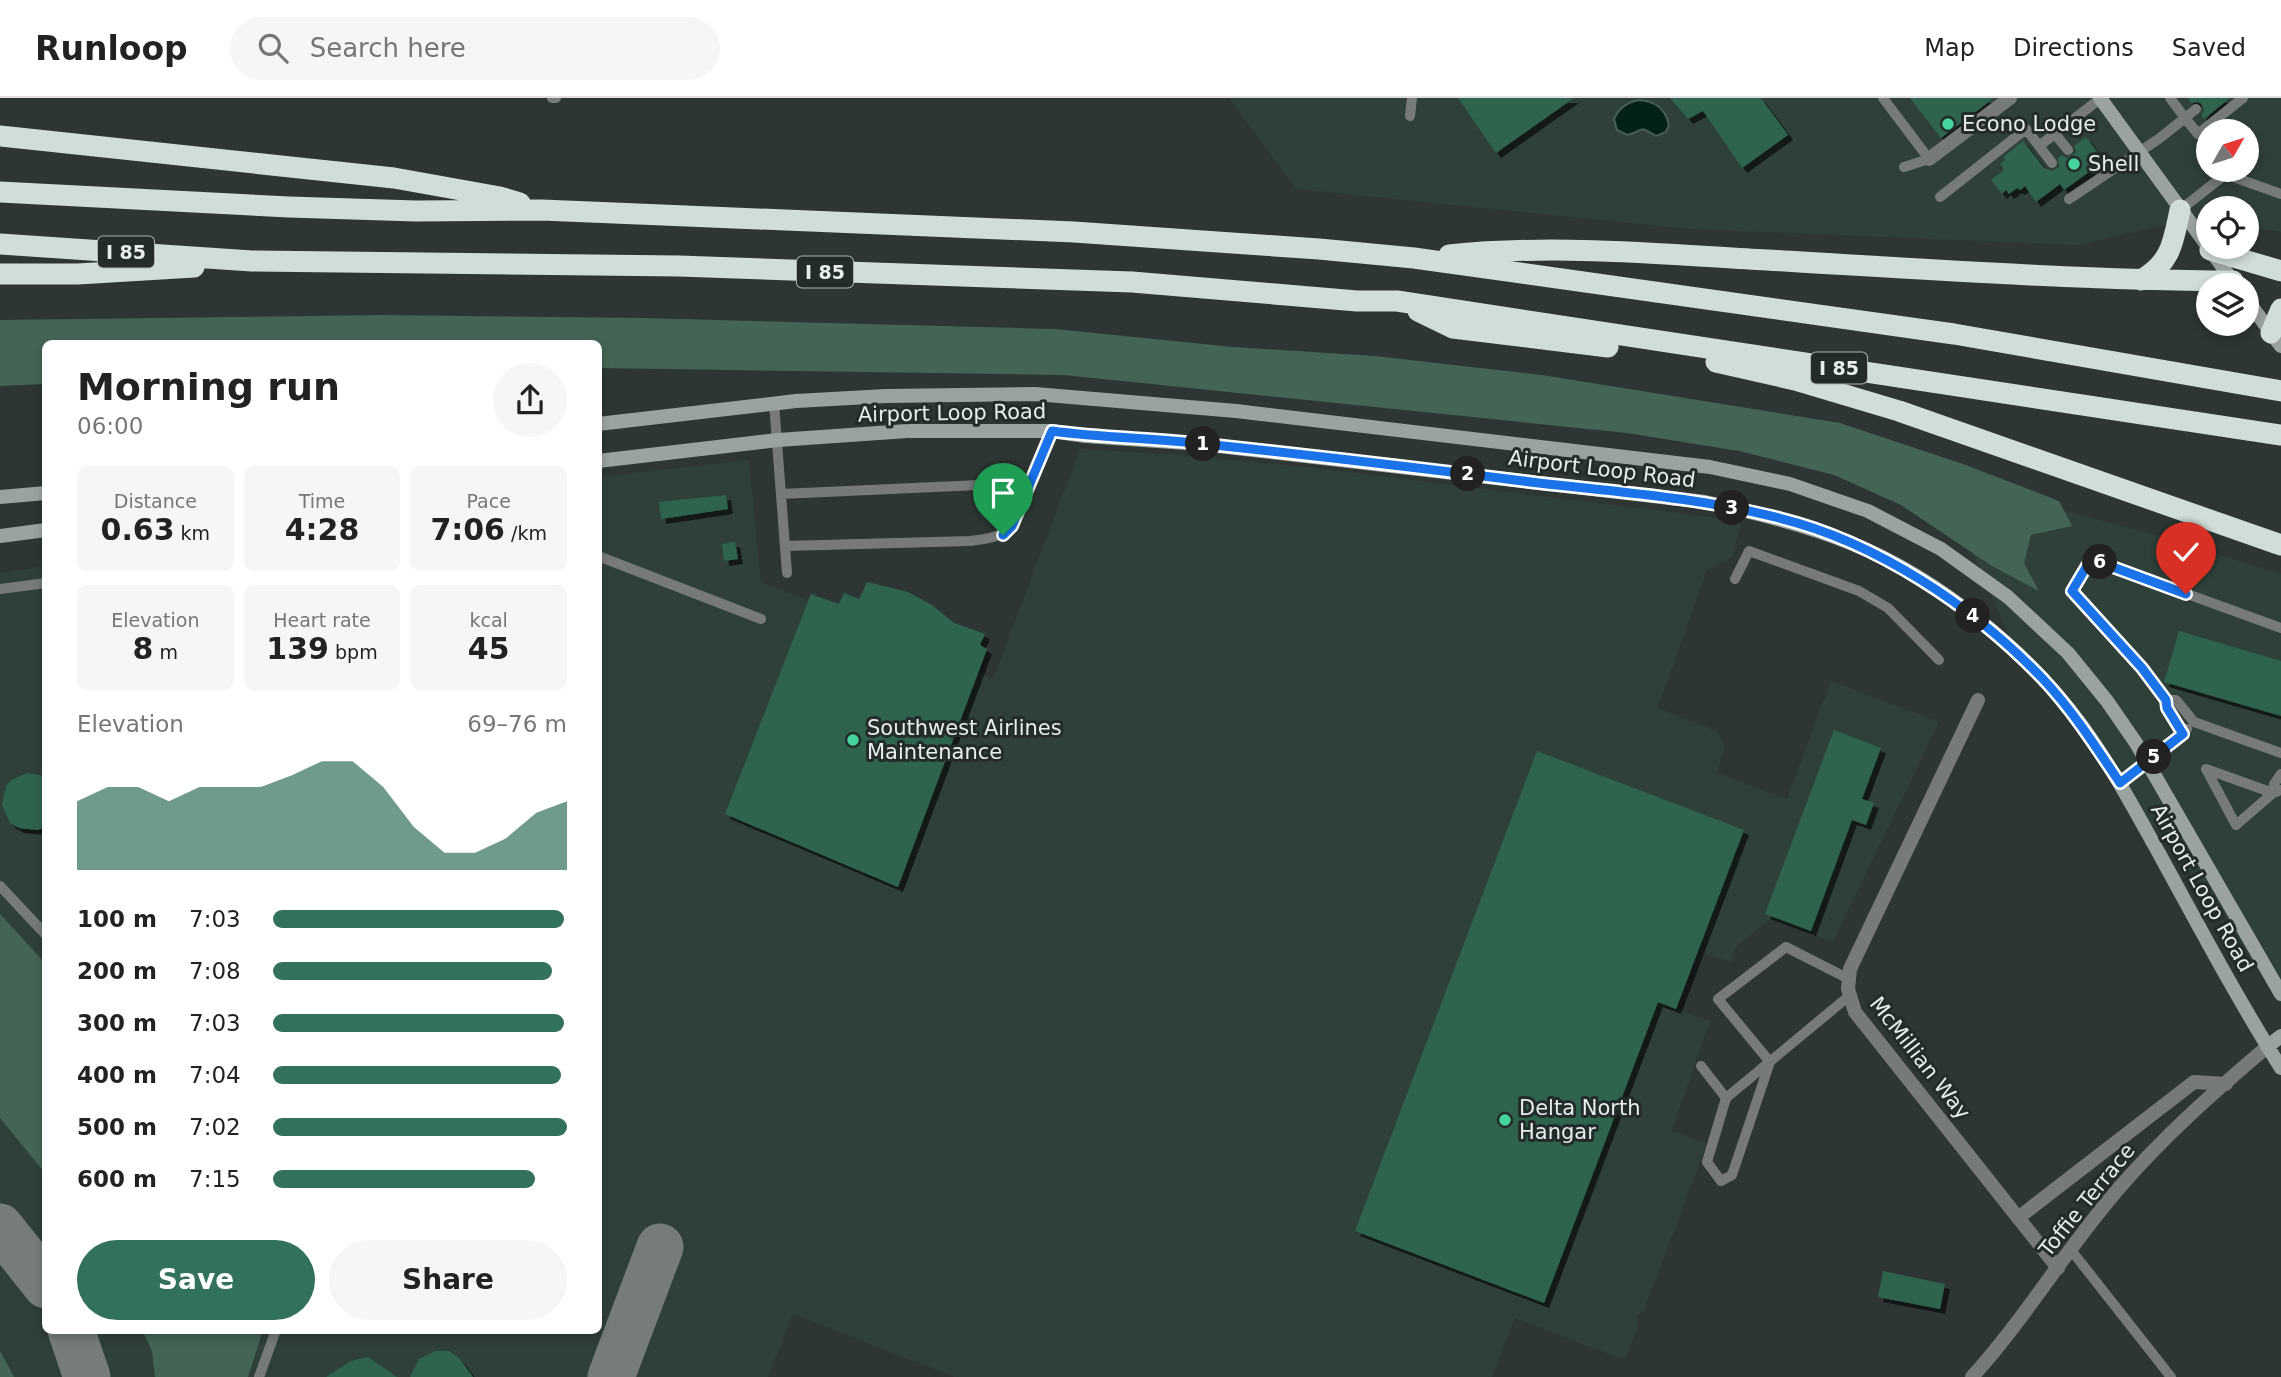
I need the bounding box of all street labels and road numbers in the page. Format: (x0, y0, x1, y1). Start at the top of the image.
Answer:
road number: I 85 (98, 236, 154, 268)
road number: I 85 (797, 256, 853, 288)
road number: I 85 (1811, 352, 1867, 384)
street label: Airport Loop Road (858, 399, 1046, 427)
street label: Airport Loop Road (1507, 446, 1697, 492)
street label: Airport Loop Road (2146, 800, 2258, 976)
street label: McMillian Way (1865, 992, 1975, 1124)
street label: Toffie Terrace (2033, 1139, 2140, 1262)

